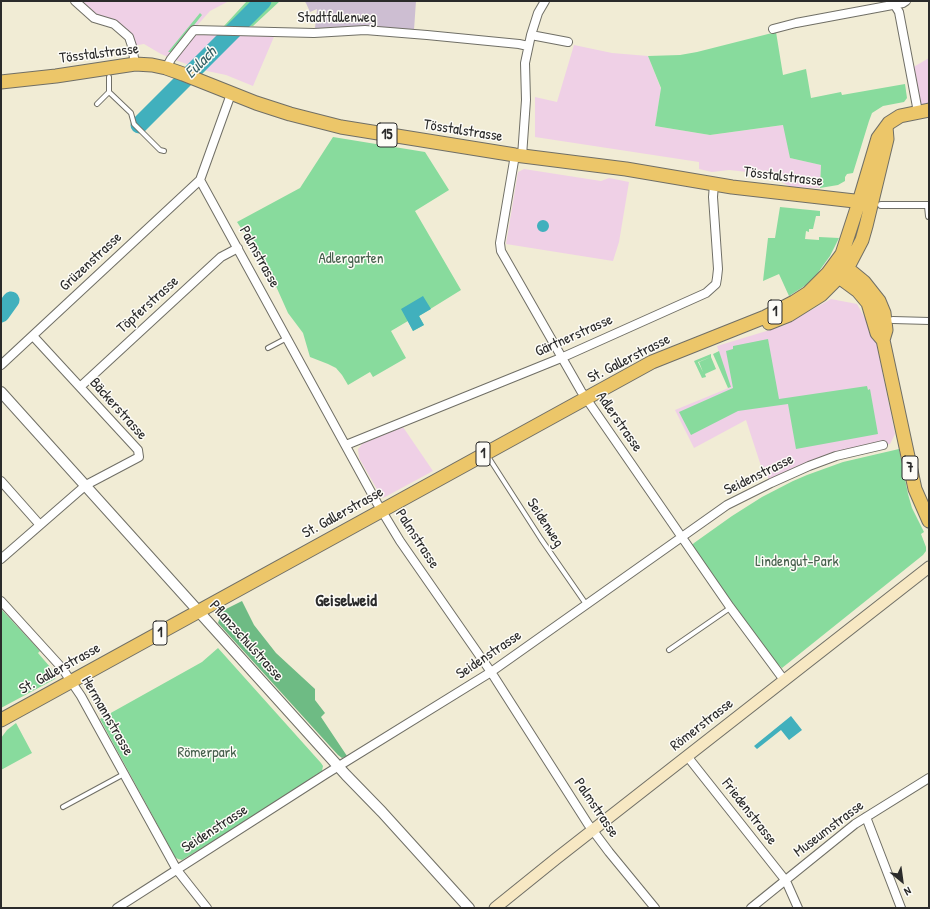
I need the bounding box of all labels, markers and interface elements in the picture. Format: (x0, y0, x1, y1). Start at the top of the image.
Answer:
street label: Stadtfallenweg (297, 9, 377, 27)
street label: Tösstalstrasse (58, 40, 140, 68)
water label: Eulach (181, 43, 221, 83)
street label: Tösstalstrasse (422, 116, 504, 146)
road number: 15 (377, 123, 397, 147)
street label: Tösstalstrasse (742, 163, 824, 191)
street label: Palmstrasse (235, 223, 283, 291)
street label: Grüzenstrasse (56, 229, 126, 295)
park label: Adlergarten (318, 250, 384, 268)
street label: Töpferstrasse (113, 273, 183, 337)
road number: 1 (768, 300, 782, 324)
street label: Gärtnerstrasse (533, 311, 615, 361)
street label: St. Gallerstrasse (585, 331, 673, 387)
street label: Bäckerstrasse (85, 374, 151, 444)
street label: Adlerstrasse (592, 389, 646, 455)
road number: 1 (476, 442, 490, 466)
street label: Seidenstrasse (721, 450, 797, 500)
road number: 7 (902, 456, 918, 480)
street label: St. Gallerstrasse (299, 483, 387, 543)
street label: Seidenweg (523, 495, 567, 551)
street label: Palmstrasse (391, 506, 443, 572)
park label: Lindengut-Park (755, 553, 839, 571)
district label: Geiselweid (315, 591, 377, 611)
street label: Pflanzschulstrasse (205, 597, 287, 685)
road number: 1 (153, 621, 167, 645)
street label: Seidenstrasse (453, 627, 525, 683)
street label: St. Gallerstrasse (16, 639, 104, 699)
street label: Hermannstrasse (77, 673, 137, 759)
street label: Römerstrasse (667, 695, 737, 755)
park label: Römerpark (177, 744, 237, 762)
street label: Palmstrasse (570, 775, 622, 841)
street label: Friedenstrasse (717, 775, 781, 849)
street label: Museumstrasse (790, 797, 868, 861)
street label: Seidenstrasse (179, 801, 251, 857)
north arrow (882, 861, 922, 901)
text: N (902, 884, 914, 899)

